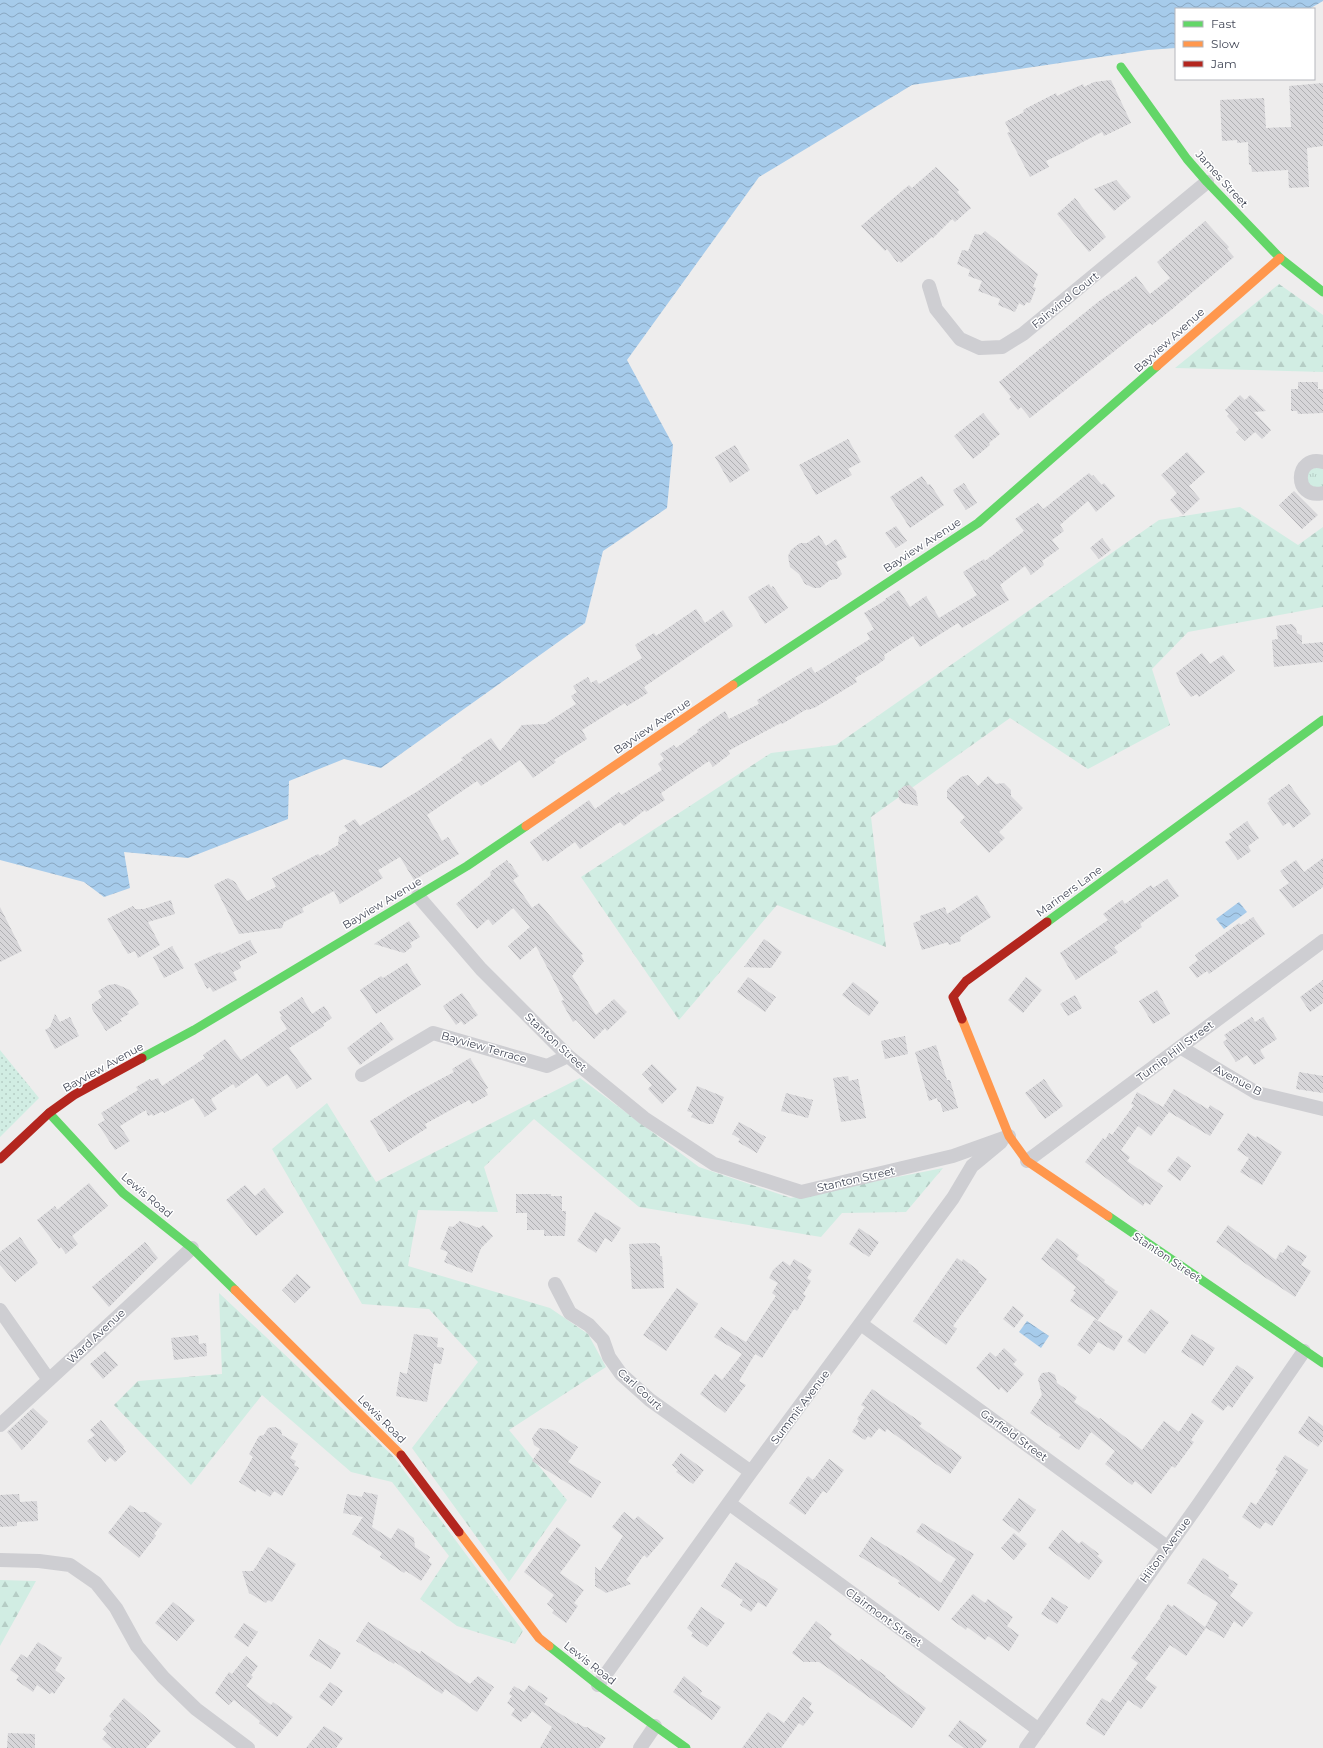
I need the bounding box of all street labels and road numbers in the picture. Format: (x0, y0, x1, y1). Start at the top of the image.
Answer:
street label: James Street (1192, 147, 1252, 211)
street label: Fairwind Court (1029, 268, 1102, 331)
street label: Bayview Avenue (1131, 304, 1207, 375)
street label: Bayview Avenue (880, 514, 964, 575)
street label: Bayview Avenue (611, 695, 694, 757)
street label: Mariners Lane (1033, 862, 1105, 920)
street label: Bayview Avenue (340, 874, 424, 932)
street label: Stanton Street (522, 1010, 590, 1075)
street label: Turnip Hill Street (1134, 1017, 1217, 1084)
street label: Bayview Terrace (440, 1028, 529, 1066)
street label: Bayview Avenue (60, 1039, 146, 1095)
street label: Avenue B (1211, 1061, 1265, 1099)
street label: Stanton Street (816, 1163, 897, 1195)
street label: Lewis Road (119, 1170, 175, 1220)
street label: Stanton Street (1130, 1229, 1204, 1285)
street label: Ward Avenue (64, 1305, 128, 1366)
street label: Carl Court (615, 1365, 666, 1413)
street label: Summit Avenue (768, 1367, 833, 1447)
street label: Lewis Road (355, 1392, 409, 1446)
street label: Garfield Street (978, 1406, 1051, 1464)
street label: Hilton Avenue (1136, 1514, 1194, 1586)
street label: Clairmont Street (843, 1585, 925, 1650)
street label: Lewis Road (561, 1638, 619, 1688)

